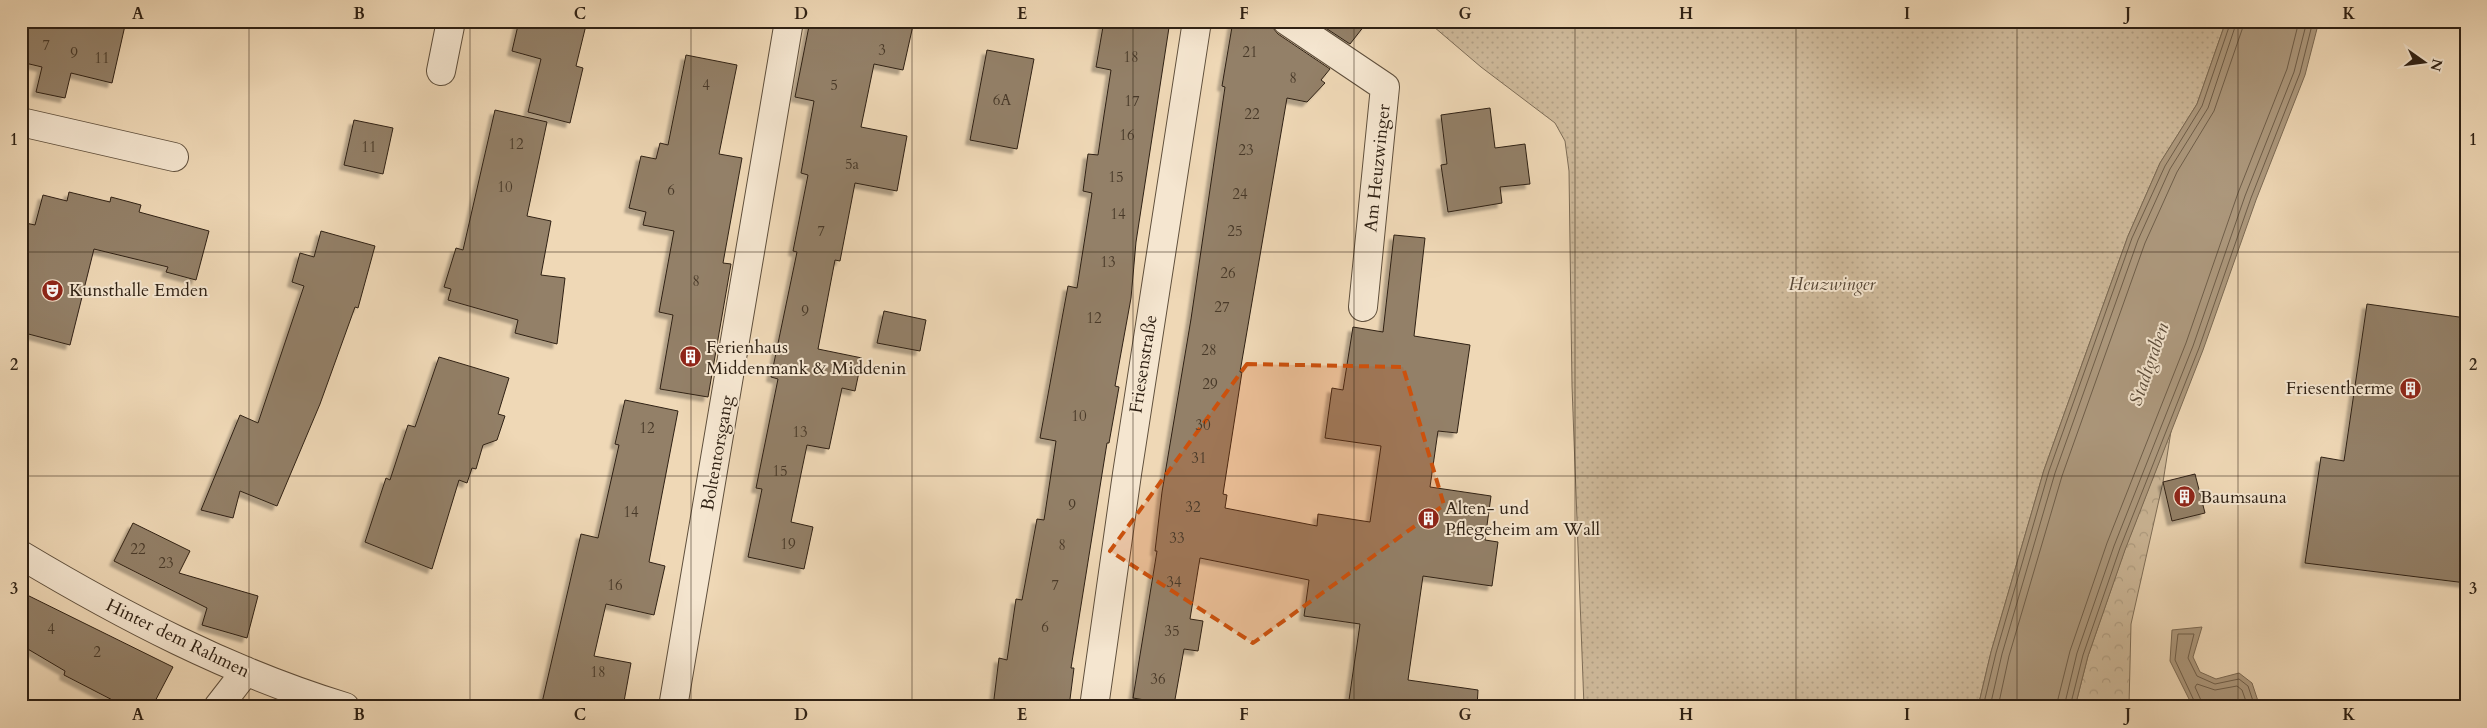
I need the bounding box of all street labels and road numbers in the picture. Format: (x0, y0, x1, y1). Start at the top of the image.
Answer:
street label: Am Heuzwinger (1358, 102, 1397, 233)
street label: Friesenstraße (1123, 313, 1164, 415)
street label: Boltentorsgang (695, 392, 740, 513)
street label: Hinter dem Rahmen (102, 593, 255, 684)

